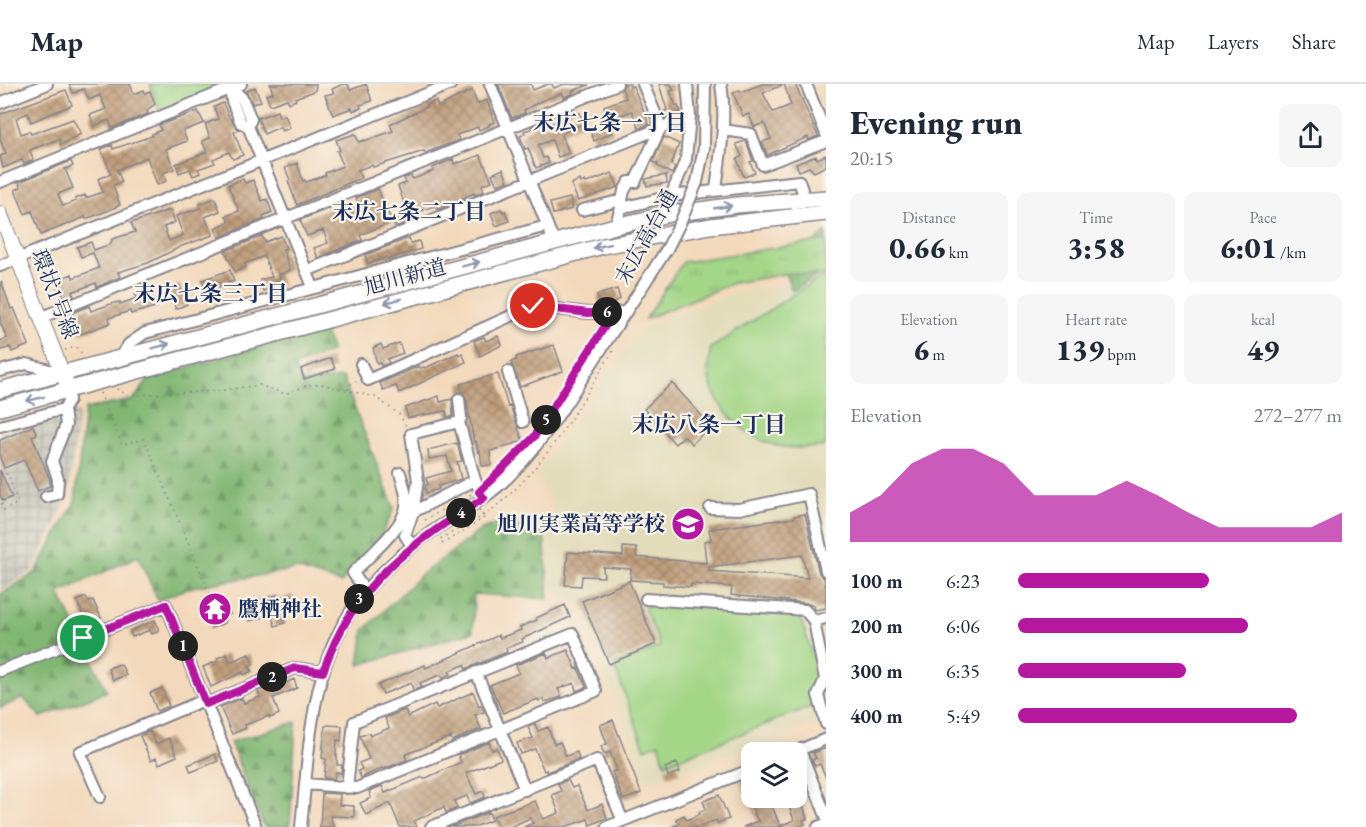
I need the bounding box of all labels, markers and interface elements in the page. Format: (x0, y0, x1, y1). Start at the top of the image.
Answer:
text: Map (30, 23, 83, 59)
text: Map (1137, 28, 1175, 55)
text: Layers (1208, 28, 1259, 55)
text: Share (1292, 28, 1336, 55)
text: Evening run (850, 101, 1022, 144)
button: share (1279, 104, 1342, 167)
district label: 末広七条一丁目 (533, 108, 687, 137)
text: 20:15 (850, 145, 893, 171)
street label: 末広高台通 (608, 184, 683, 289)
district label: 末広七条二丁目 (332, 197, 486, 226)
one-way arrow (712, 201, 732, 212)
text: Distance (902, 207, 956, 228)
text: Time (1079, 207, 1113, 228)
text: Pace (1250, 207, 1276, 228)
text: 0.66 (889, 228, 945, 267)
text: 3:58 (1067, 228, 1125, 267)
text: 6:01 (1220, 228, 1277, 267)
one-way arrow (593, 241, 612, 253)
text: km (945, 242, 969, 263)
text: /km (1277, 242, 1306, 263)
street label: 環状1号線 (26, 245, 85, 343)
street label: 旭川新道 (361, 253, 449, 300)
one-way arrow (461, 258, 480, 269)
district label: 末広七条三丁目 (134, 279, 288, 308)
pin (507, 280, 558, 331)
icon: check (516, 289, 549, 322)
one-way arrow (384, 296, 403, 308)
pin: 6 (592, 297, 622, 327)
text: 6 (603, 301, 611, 322)
text: Elevation (900, 309, 958, 330)
text: Heart rate (1065, 309, 1127, 330)
text: kcal (1251, 309, 1275, 330)
text: 6 (913, 330, 929, 369)
text: 139 (1056, 330, 1104, 369)
text: 49 (1247, 330, 1279, 369)
one-way arrow (151, 340, 170, 351)
text: m (929, 344, 945, 365)
text: bpm (1104, 344, 1136, 365)
one-way arrow (25, 393, 44, 405)
text: Elevation (850, 402, 922, 428)
text: 272–277 m (1254, 402, 1342, 428)
pin: 5 (531, 405, 561, 435)
text: 5 (542, 409, 550, 430)
district label: 末広八条一丁目 (632, 410, 786, 439)
pin: 4 (446, 498, 476, 528)
text: 4 (457, 502, 465, 523)
school or university icon: 旭川実業高等学校 (670, 506, 706, 542)
place label: 旭川実業高等学校 (497, 510, 665, 537)
text: 100 m (850, 568, 903, 594)
text: 6:23 (946, 568, 980, 594)
pin: 3 (344, 584, 374, 614)
text: 3 (355, 588, 363, 609)
temple icon: 鷹栖神社 (197, 591, 233, 627)
place label: 鷹栖神社 (238, 595, 322, 622)
pin (57, 612, 108, 663)
text: 200 m (850, 613, 903, 639)
text: 6:06 (946, 613, 980, 639)
icon: arrive (66, 621, 99, 654)
pin: 1 (168, 631, 198, 661)
text: 1 (179, 635, 187, 656)
text: 300 m (850, 658, 903, 684)
text: 6:35 (946, 658, 980, 684)
pin: 2 (257, 662, 287, 692)
text: 2 (268, 666, 276, 687)
text: 400 m (850, 703, 903, 729)
text: 5:49 (946, 703, 980, 729)
map controls (741, 742, 807, 808)
button: layers (741, 742, 807, 808)

